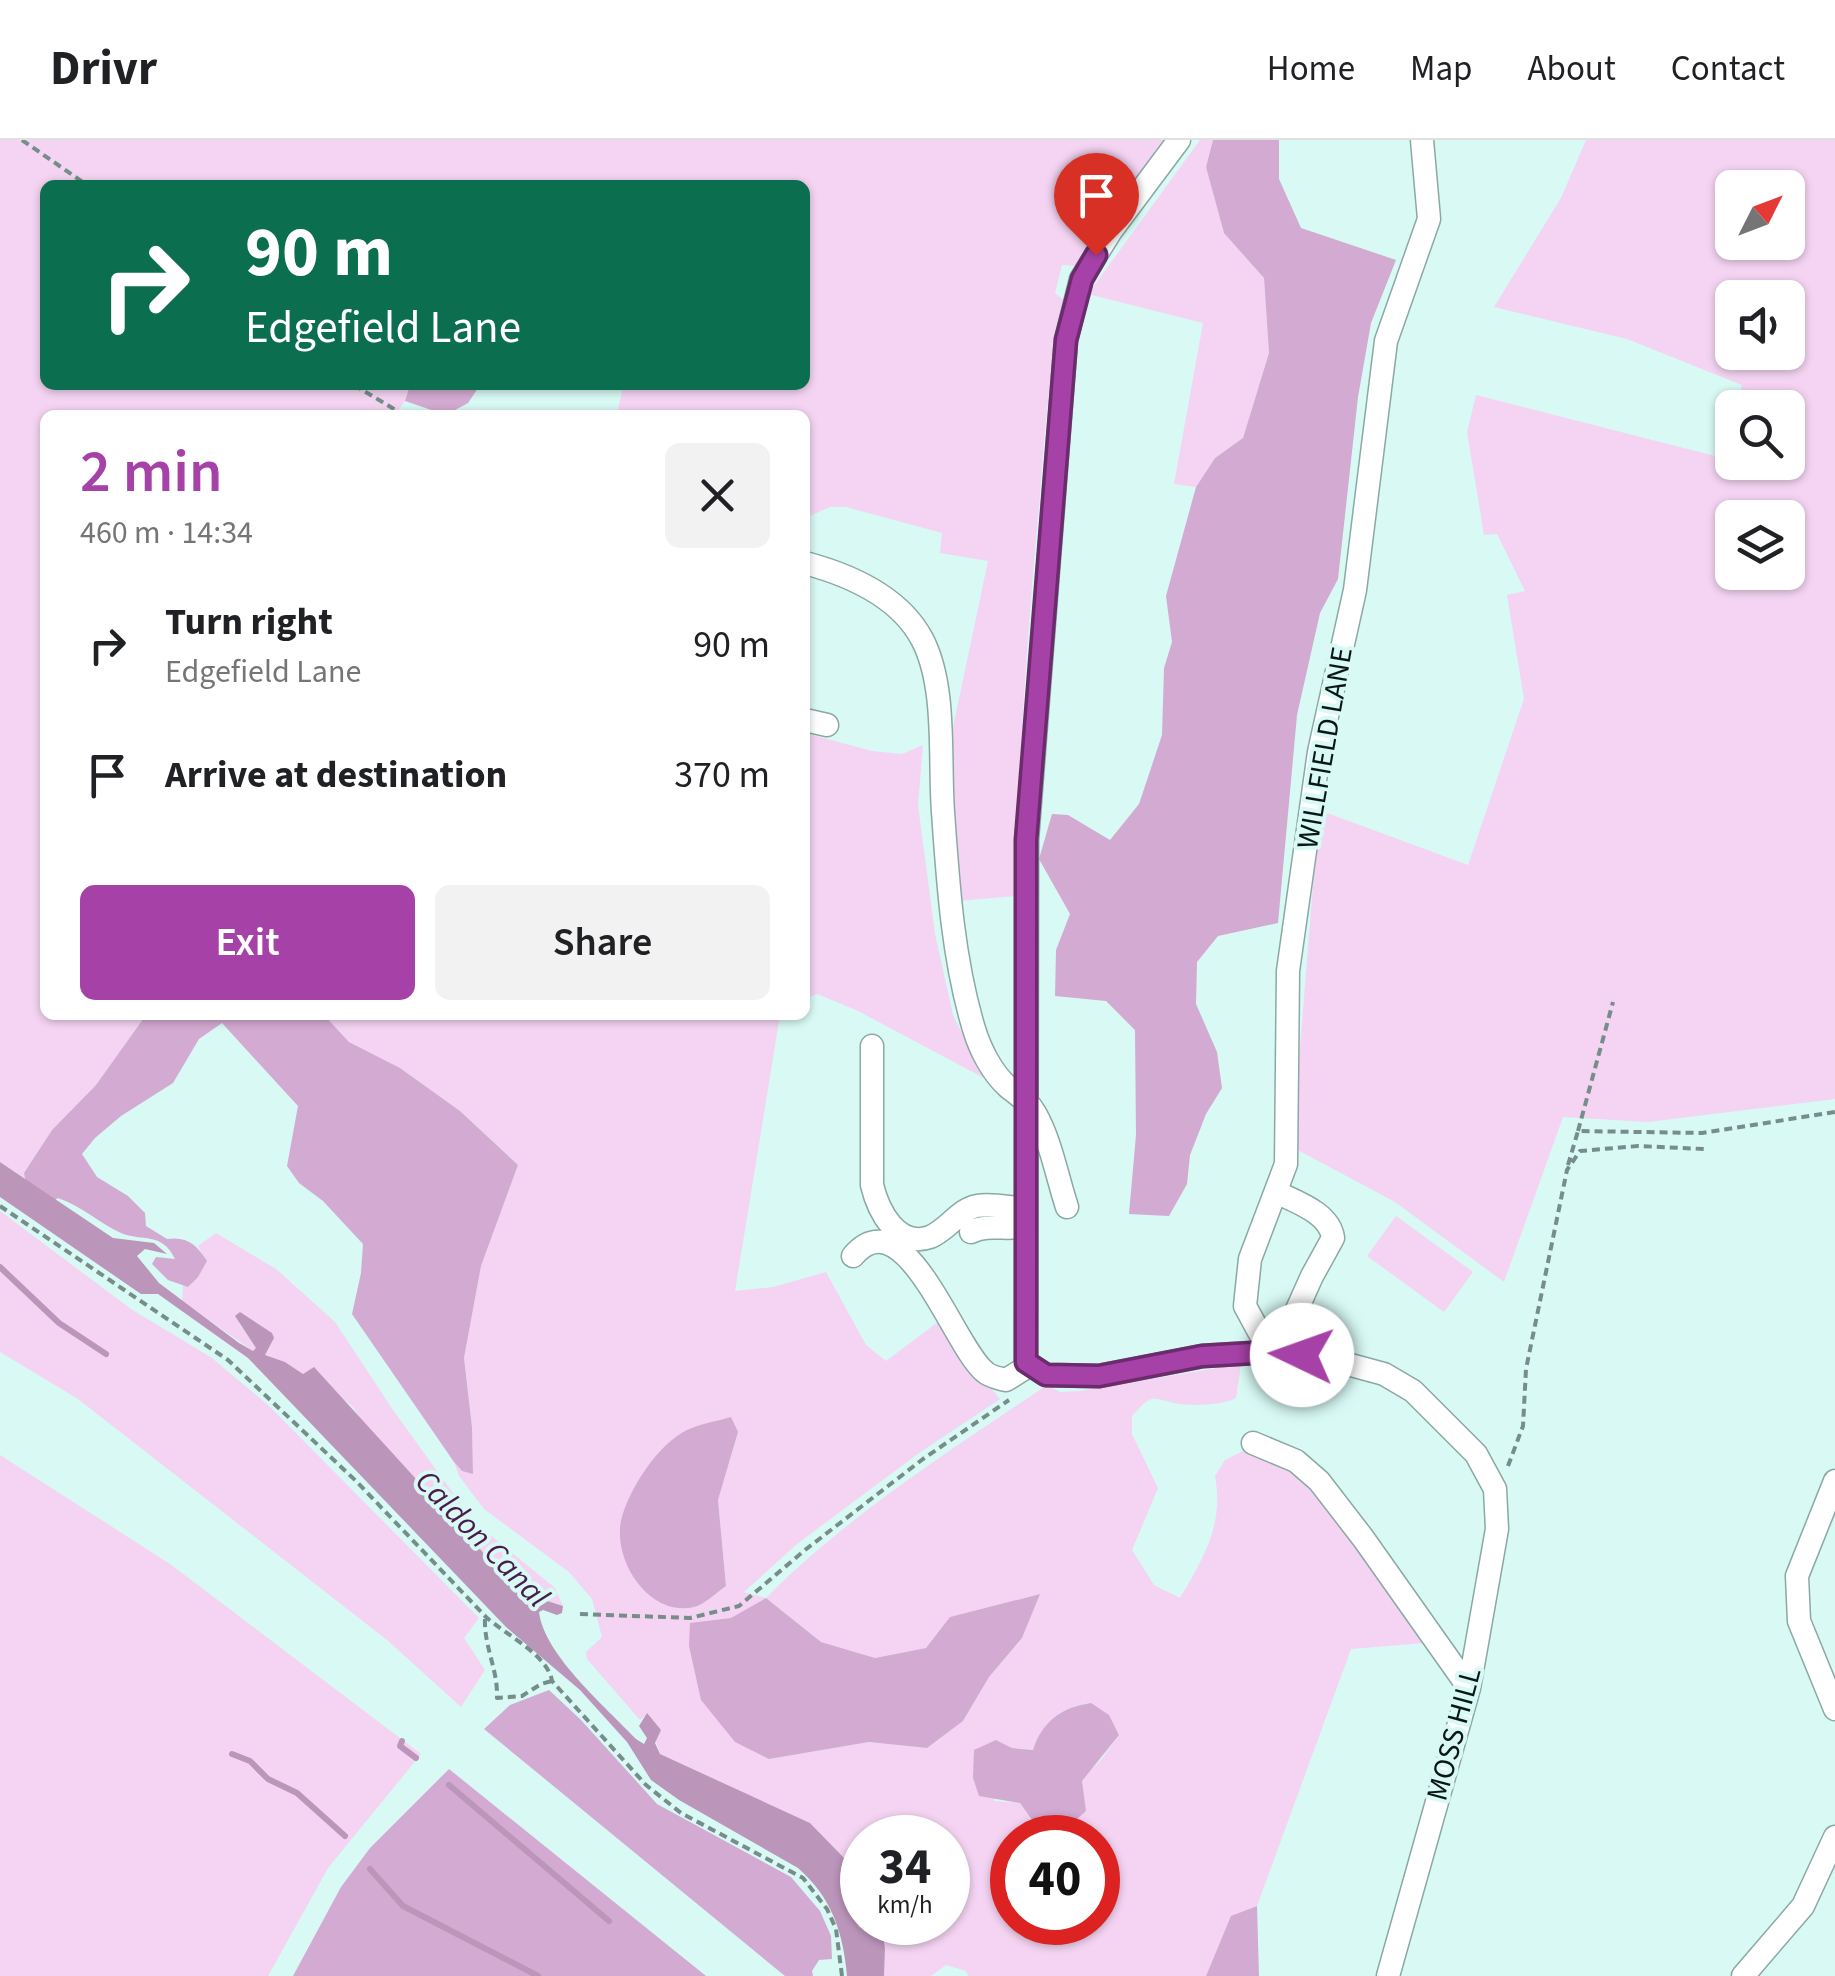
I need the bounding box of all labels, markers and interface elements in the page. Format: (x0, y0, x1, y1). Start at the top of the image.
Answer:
text: Drivr (50, 35, 157, 103)
text: Home (1267, 44, 1355, 94)
text: Map (1410, 44, 1473, 94)
text: About (1528, 44, 1616, 94)
text: Contact (1671, 44, 1785, 94)
pin (1054, 153, 1139, 256)
icon: arrive (1069, 168, 1124, 223)
north arrow (1715, 170, 1805, 260)
map controls (1715, 170, 1805, 590)
text: 90 m (245, 203, 393, 303)
icon: right (80, 220, 210, 350)
button: sound (1715, 280, 1805, 370)
text: Edgefield Lane (245, 296, 521, 360)
button: search (1715, 390, 1805, 480)
text: 2 min (80, 430, 223, 515)
button: close (665, 443, 770, 548)
button: layers (1715, 500, 1805, 590)
text: 460 m · 14:34 (80, 510, 253, 556)
text: Turn right (165, 595, 333, 649)
icon: right (80, 618, 135, 673)
text: 90 m (693, 618, 770, 672)
street label: WILLFIELD LANE (1286, 644, 1364, 852)
text: Edgefield Lane (165, 649, 361, 695)
icon: arrive (80, 748, 135, 803)
text: Arrive at destination (165, 748, 507, 802)
text: 370 m (674, 748, 770, 802)
button: Exit (80, 885, 415, 1000)
button: Share (435, 885, 770, 1000)
position arrow (1250, 1303, 1354, 1407)
water label: Caldon Canal (404, 1460, 560, 1618)
street label: MOSS HILL (1416, 1663, 1492, 1805)
speed limit sign: 40 (990, 1815, 1120, 1945)
text: 34 (879, 1832, 931, 1903)
text: km/h (877, 1887, 933, 1923)

